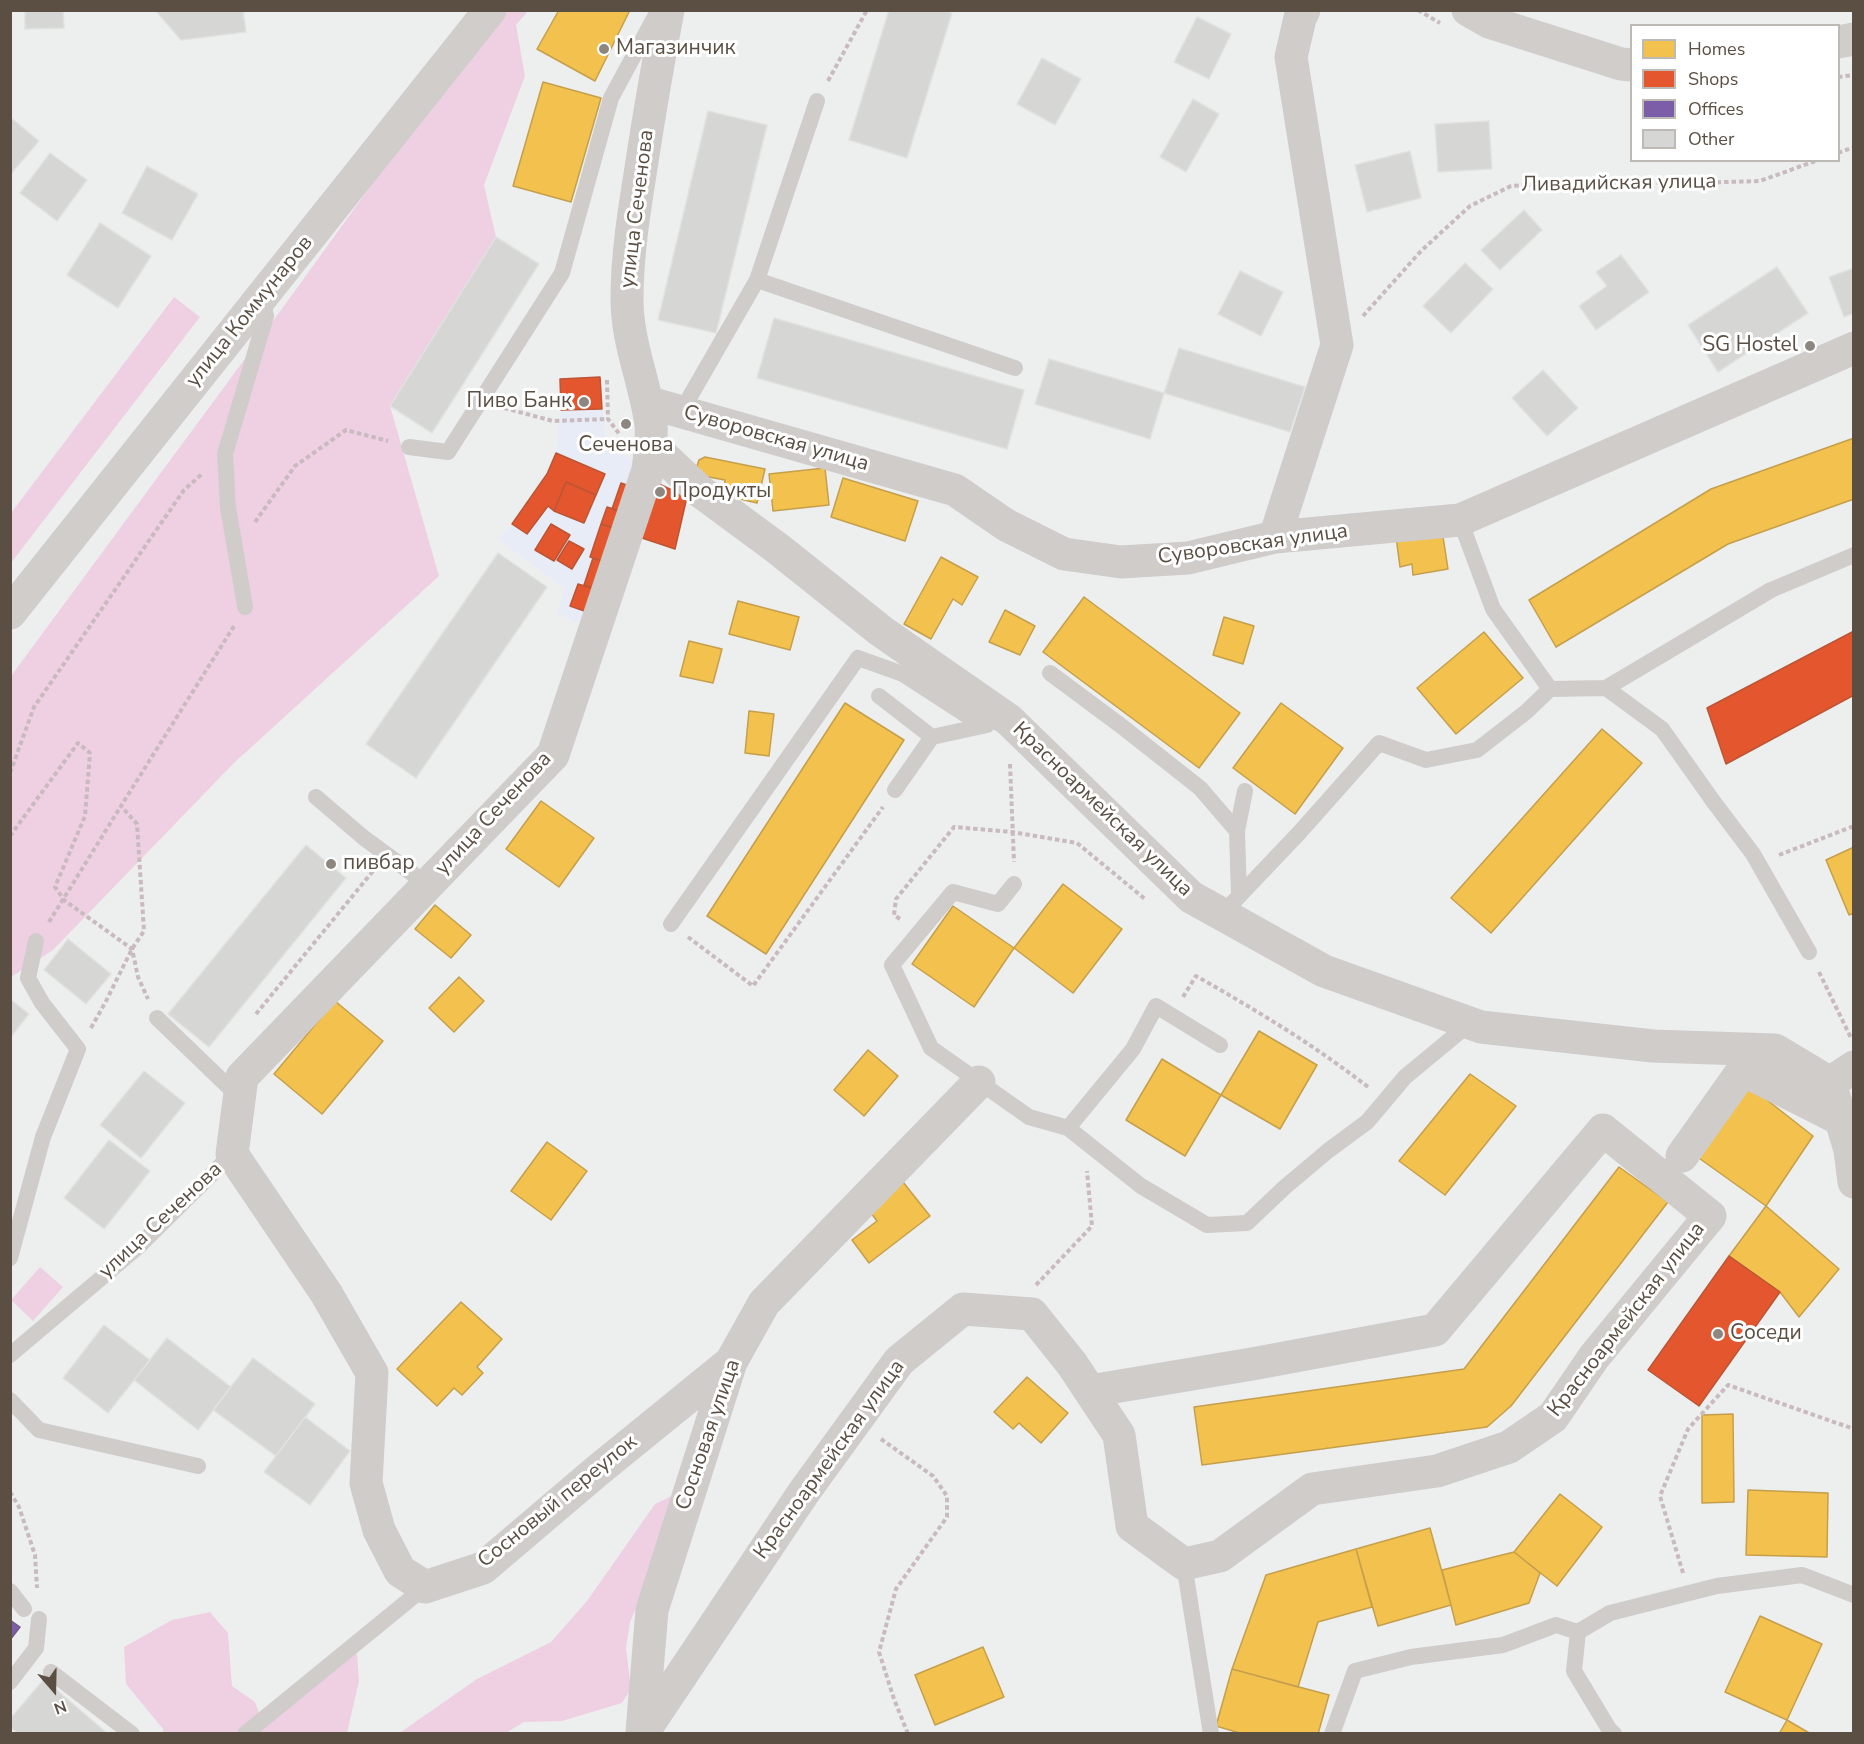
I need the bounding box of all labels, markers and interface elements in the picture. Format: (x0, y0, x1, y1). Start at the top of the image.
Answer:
legend (1630, 24, 1840, 162)
place label: Магазинчик (616, 36, 736, 62)
text: Homes (1688, 37, 1745, 61)
marker: Магазинчик (597, 42, 611, 56)
text: Shops (1688, 67, 1738, 91)
text: Offices (1688, 97, 1744, 121)
text: Other (1688, 127, 1734, 151)
street label: улица Сеченова (616, 128, 660, 290)
street label: Ливадийская улица (1521, 170, 1717, 198)
street label: улица Коммунаров (181, 231, 319, 393)
place label: SG Hostel (1702, 333, 1798, 359)
marker: SG Hostel (1803, 339, 1817, 353)
place label: Пиво Банк (467, 389, 572, 415)
marker: Пиво Банк (577, 395, 591, 409)
street label: Суворовская улица (680, 400, 872, 478)
marker: Сеченова (619, 417, 633, 431)
place label: Сеченова (578, 433, 674, 459)
place label: Продукты (672, 479, 771, 505)
marker: Продукты (653, 485, 667, 499)
street label: Суворовская улица (1156, 519, 1350, 571)
street label: Красноармейская улица (1007, 718, 1197, 902)
street label: улица Сеченова (430, 747, 558, 881)
place label: пивбар (343, 851, 415, 877)
marker: пивбар (324, 857, 338, 871)
street label: улица Сеченова (94, 1157, 228, 1285)
street label: Красноармейская улица (1543, 1218, 1711, 1422)
place label: Соседи (1730, 1321, 1802, 1347)
marker: Соседи (1711, 1327, 1725, 1341)
street label: Красноармейская улица (749, 1355, 911, 1565)
street label: Сосновая улица (671, 1356, 747, 1514)
street label: Сосновый переулок (473, 1430, 643, 1574)
north arrow (24, 1660, 84, 1720)
text: N (51, 1695, 70, 1719)

